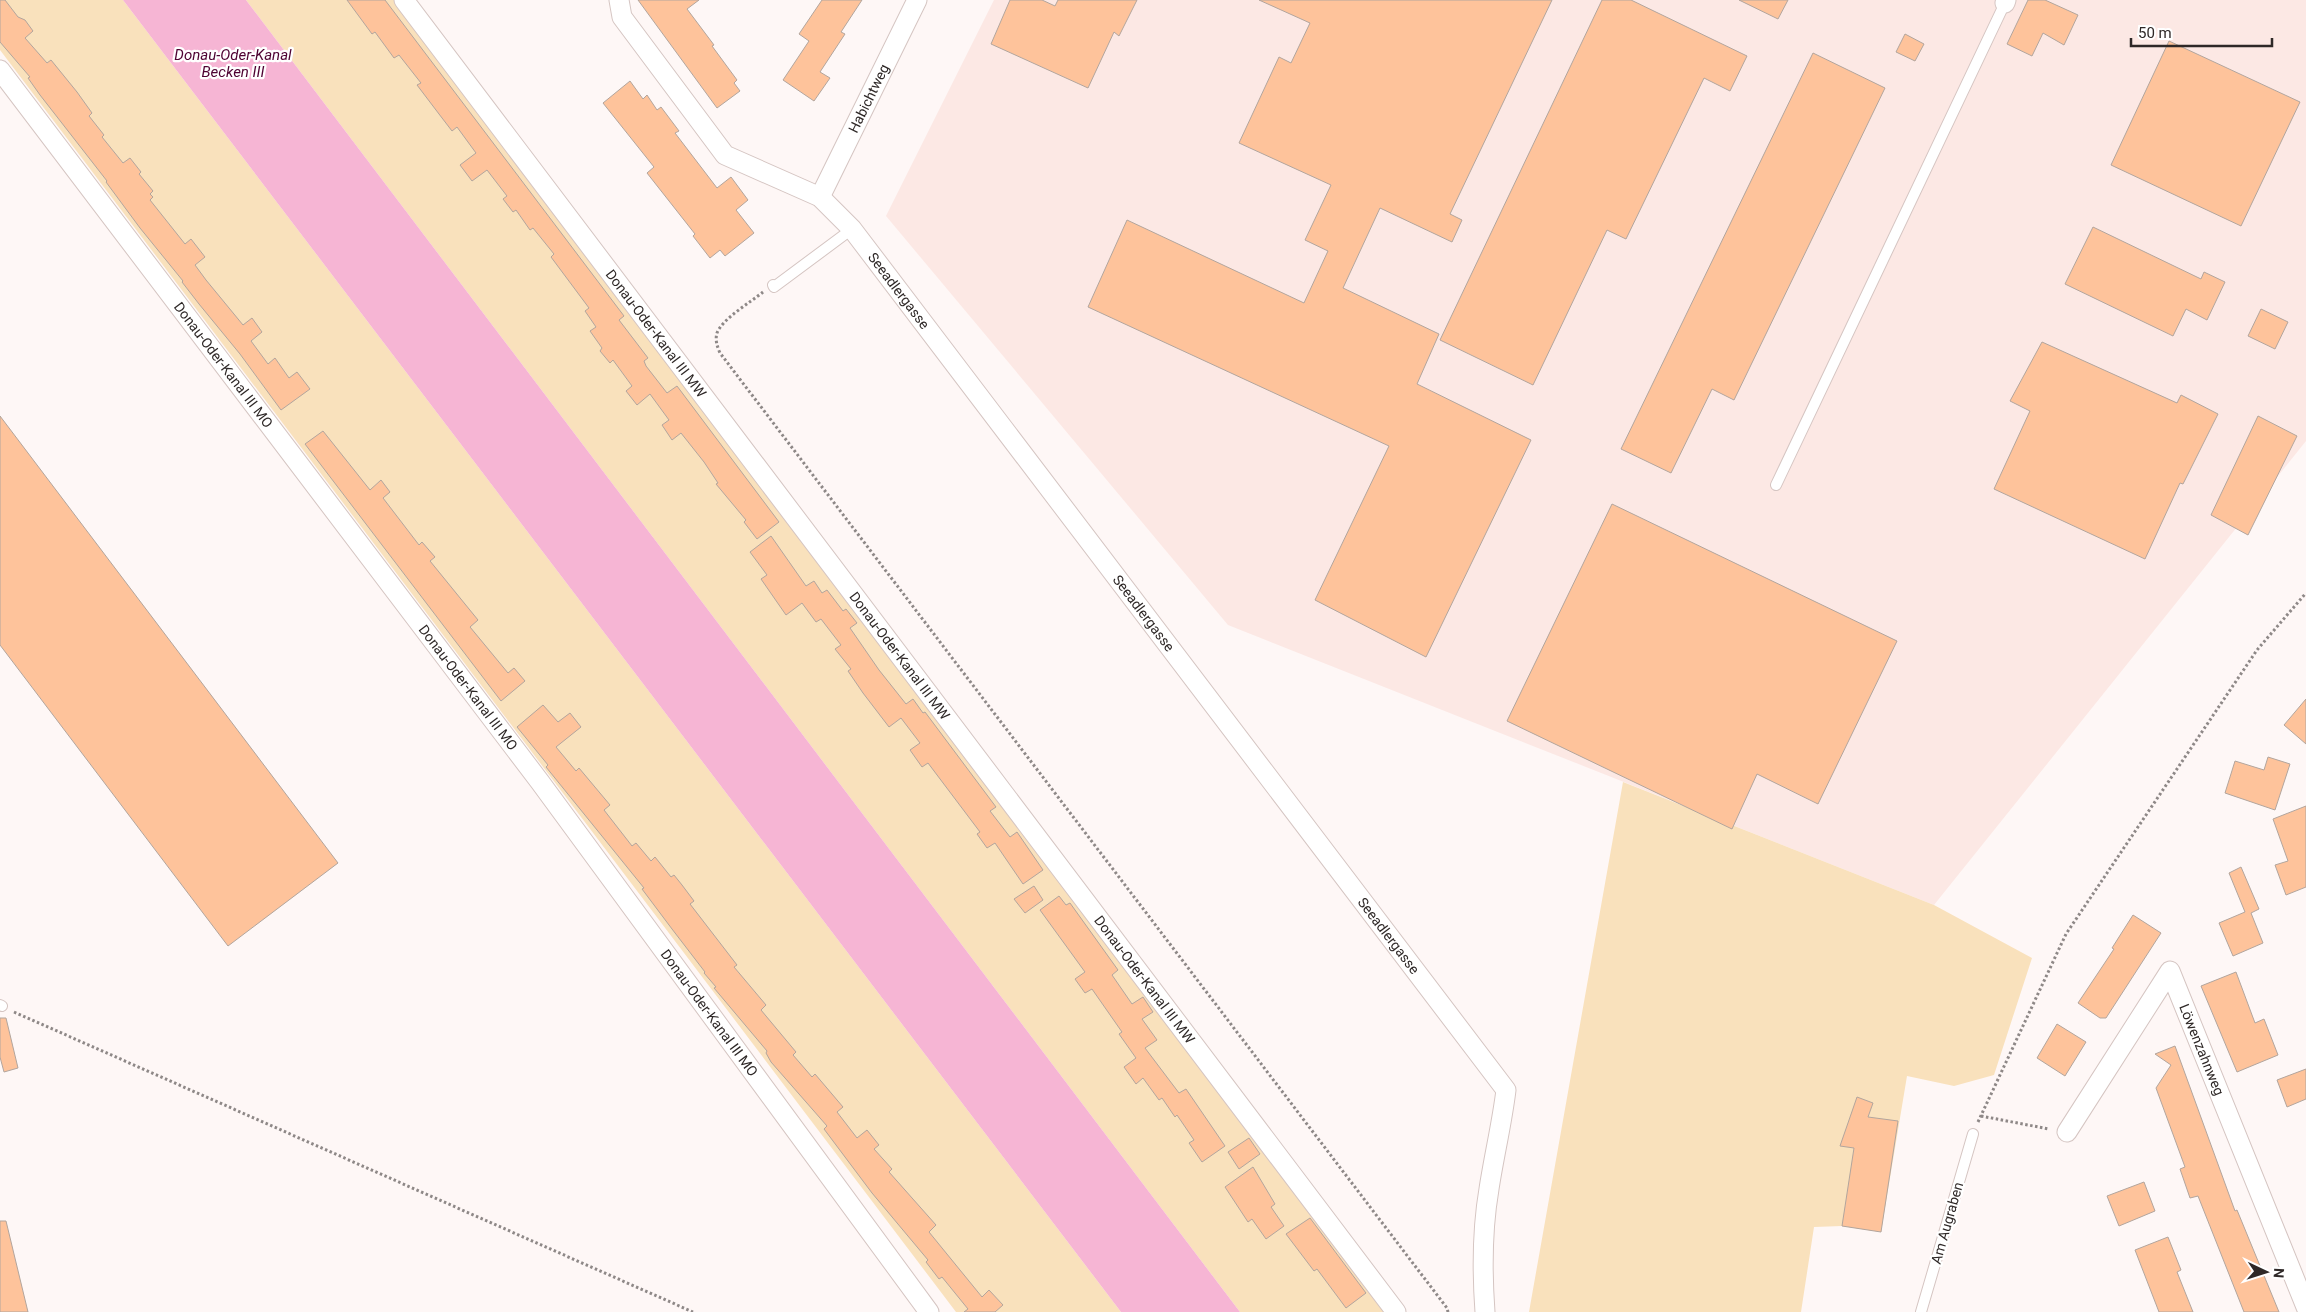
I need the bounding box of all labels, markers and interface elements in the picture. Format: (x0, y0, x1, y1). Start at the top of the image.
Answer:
scale bar (2131, 15, 2272, 47)
text: 50 m (2138, 24, 2172, 42)
water label: Donau-Oder-Kanal Becken III (174, 46, 292, 81)
street label: Habichtweg (845, 61, 892, 135)
street label: Seeadlergasse (865, 249, 933, 332)
street label: Donau-Oder-Kanal III MW (603, 266, 710, 401)
street label: Donau-Oder-Kanal III MO (171, 299, 276, 431)
street label: Seeadlergasse (1110, 572, 1178, 654)
street label: Donau-Oder-Kanal III MW (846, 589, 954, 723)
street label: Donau-Oder-Kanal III MO (416, 622, 521, 753)
street label: Seeadlergasse (1355, 894, 1423, 977)
street label: Donau-Oder-Kanal III MW (1091, 912, 1198, 1047)
street label: Donau-Oder-Kanal III MO (658, 946, 761, 1079)
street label: Löwenzahnweg (2176, 1002, 2227, 1098)
street label: Am Augraben (1928, 1180, 1966, 1266)
north arrow (2241, 1247, 2291, 1297)
text: N (2271, 1267, 2287, 1278)

